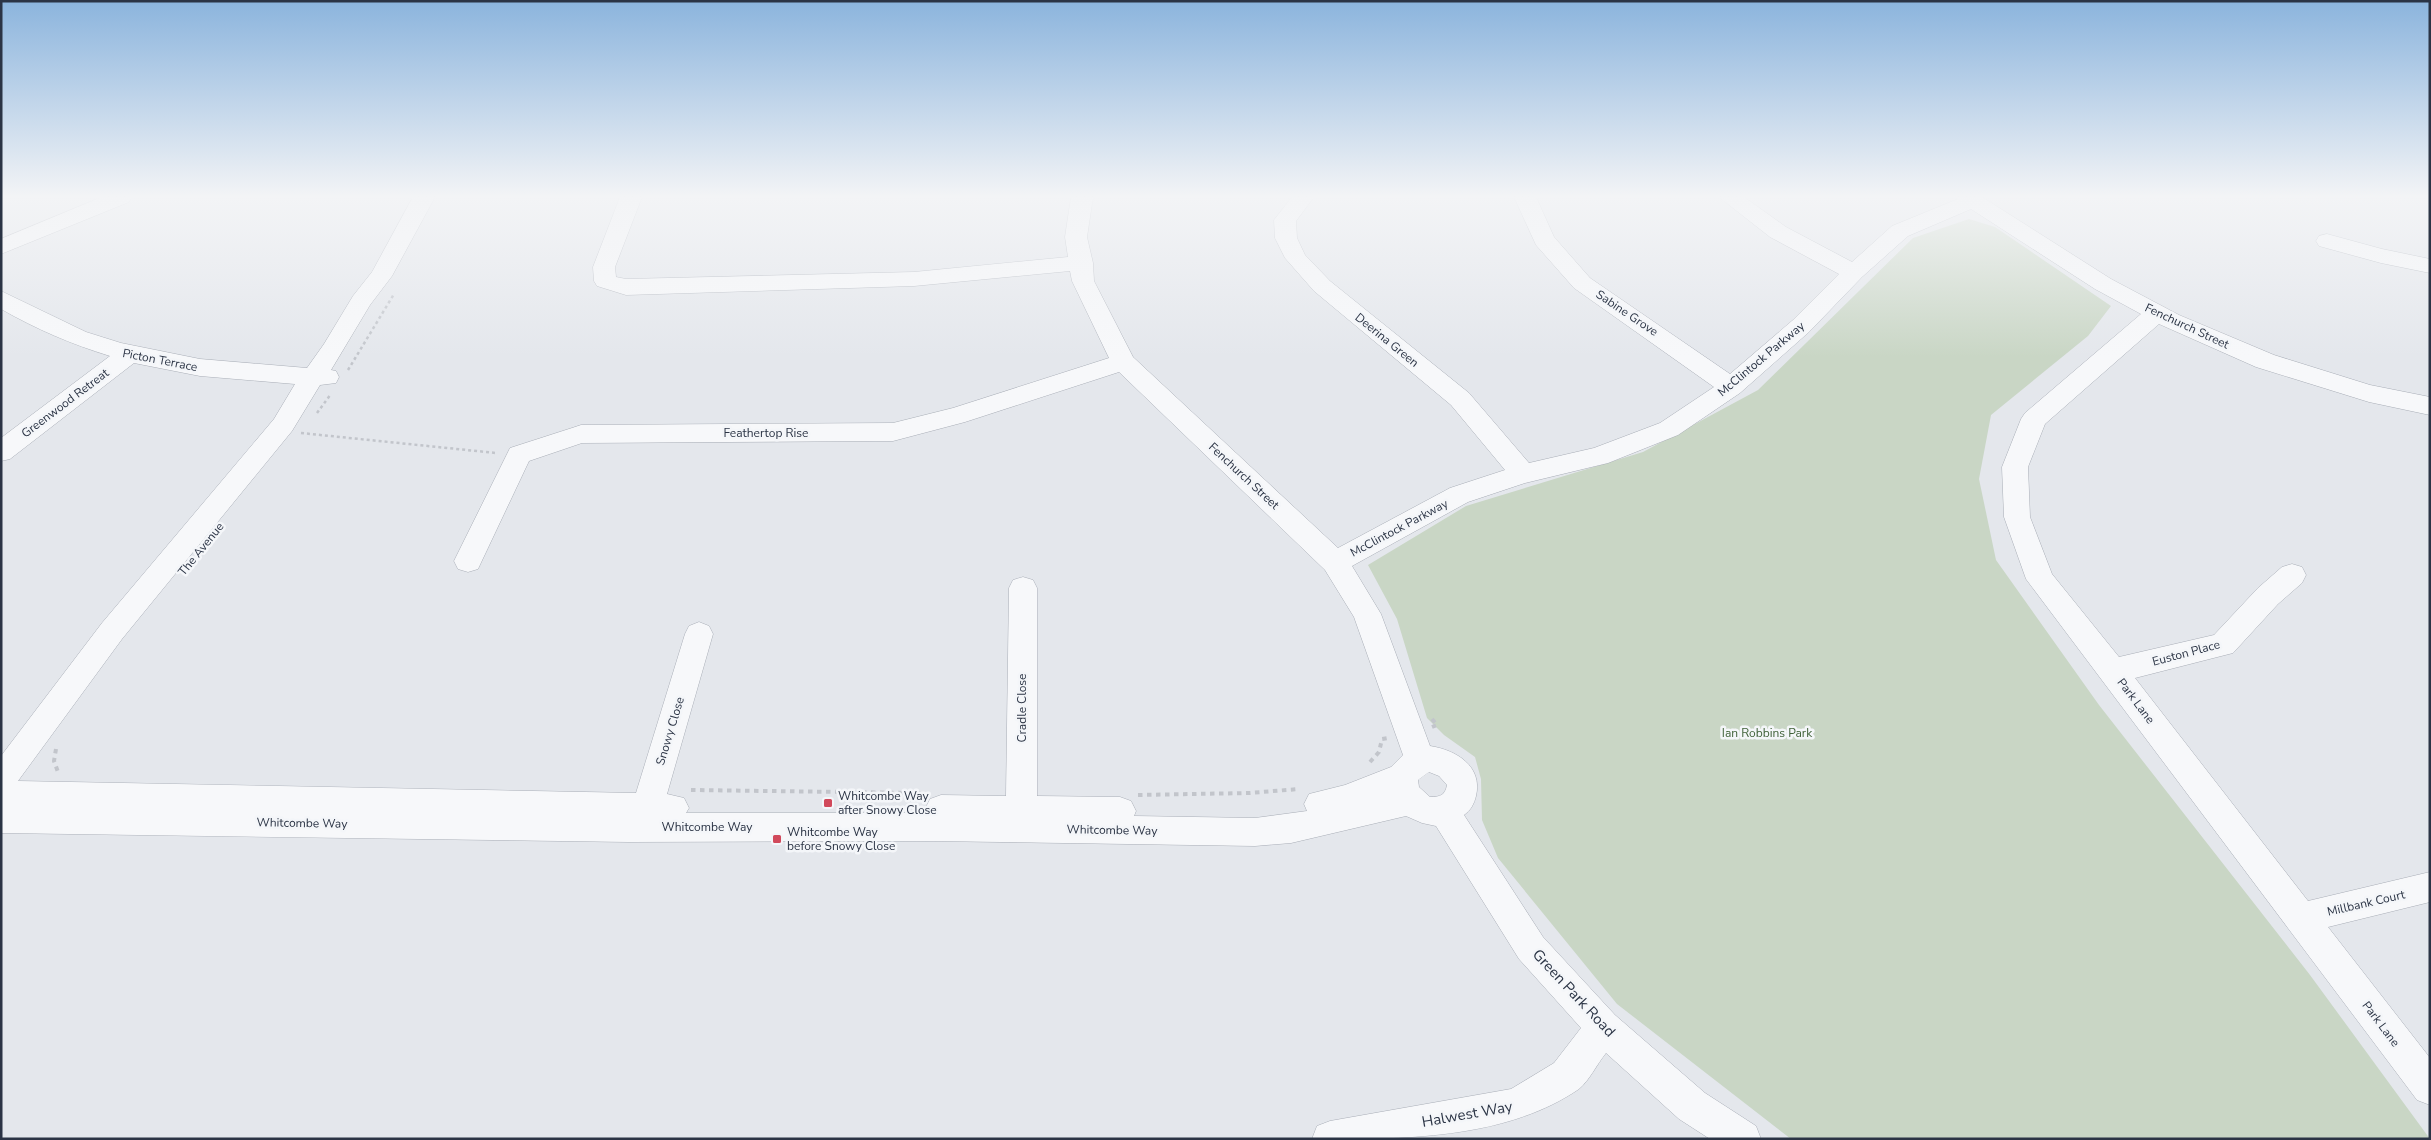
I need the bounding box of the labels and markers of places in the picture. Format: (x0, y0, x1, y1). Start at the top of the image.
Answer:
place label: Whitcombe Way after Snowy Close (838, 788, 937, 818)
marker: Whitcombe Way after Snowy Close (822, 797, 834, 809)
place label: Whitcombe Way before Snowy Close (787, 824, 895, 854)
marker: Whitcombe Way before Snowy Close (771, 833, 783, 845)

